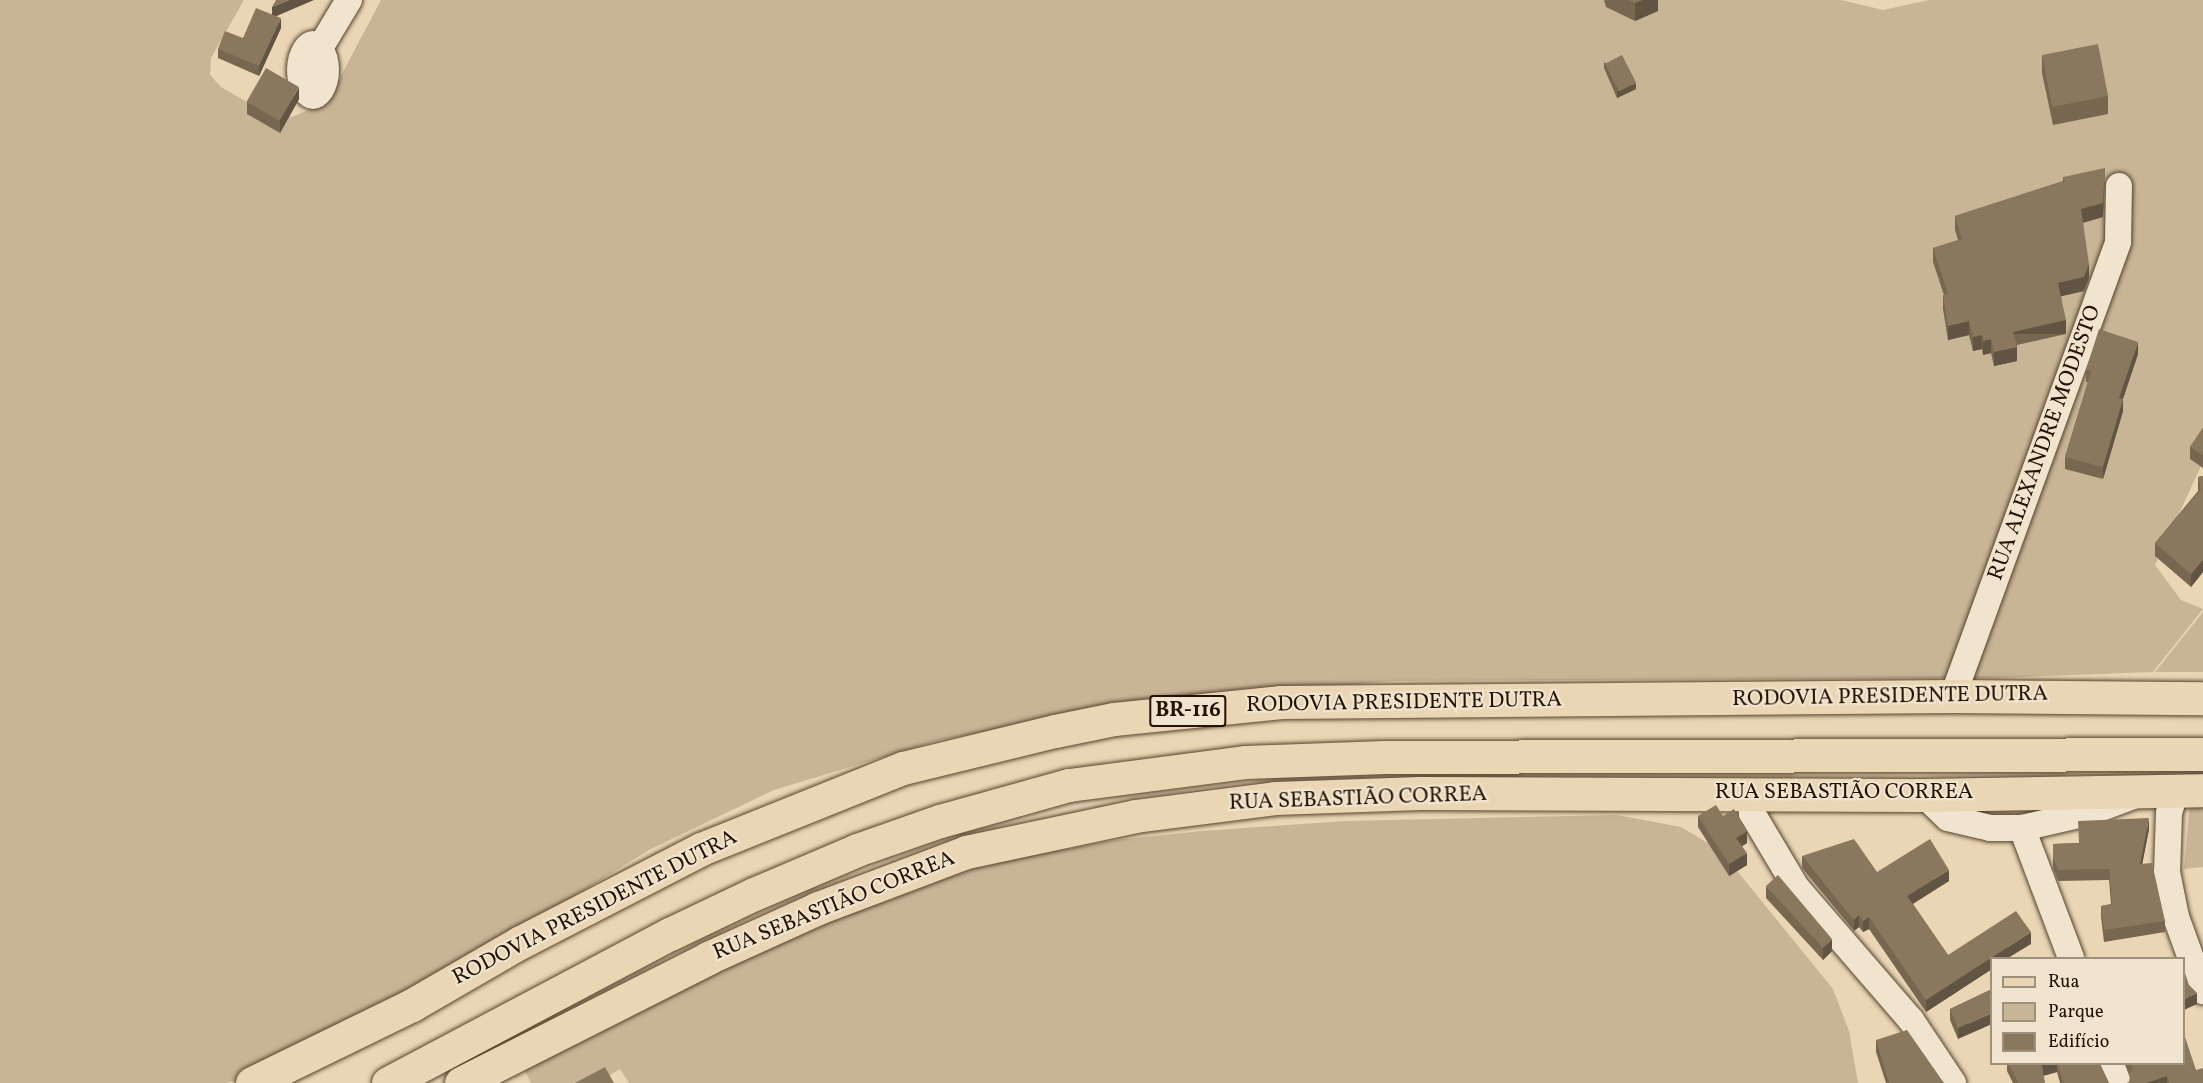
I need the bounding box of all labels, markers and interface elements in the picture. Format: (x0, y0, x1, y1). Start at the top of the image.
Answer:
street label: RUA ALEXANDRE MODESTO (1983, 302, 2107, 584)
street label: RODOVIA PRESIDENTE DUTRA (1732, 681, 2048, 713)
street label: RODOVIA PRESIDENTE DUTRA (1246, 687, 1562, 719)
road number: BR-116 (1149, 693, 1227, 729)
street label: RUA SEBASTIÃO CORREA (1715, 780, 1973, 806)
street label: RUA SEBASTIÃO CORREA (1228, 781, 1488, 817)
street label: RODOVIA PRESIDENTE DUTRA (448, 825, 742, 991)
street label: RUA SEBASTIÃO CORREA (709, 845, 959, 967)
legend (1990, 957, 2185, 1065)
text: Rua (2048, 970, 2079, 995)
text: Parque (2048, 1000, 2103, 1025)
text: Edifício (2048, 1030, 2109, 1055)

